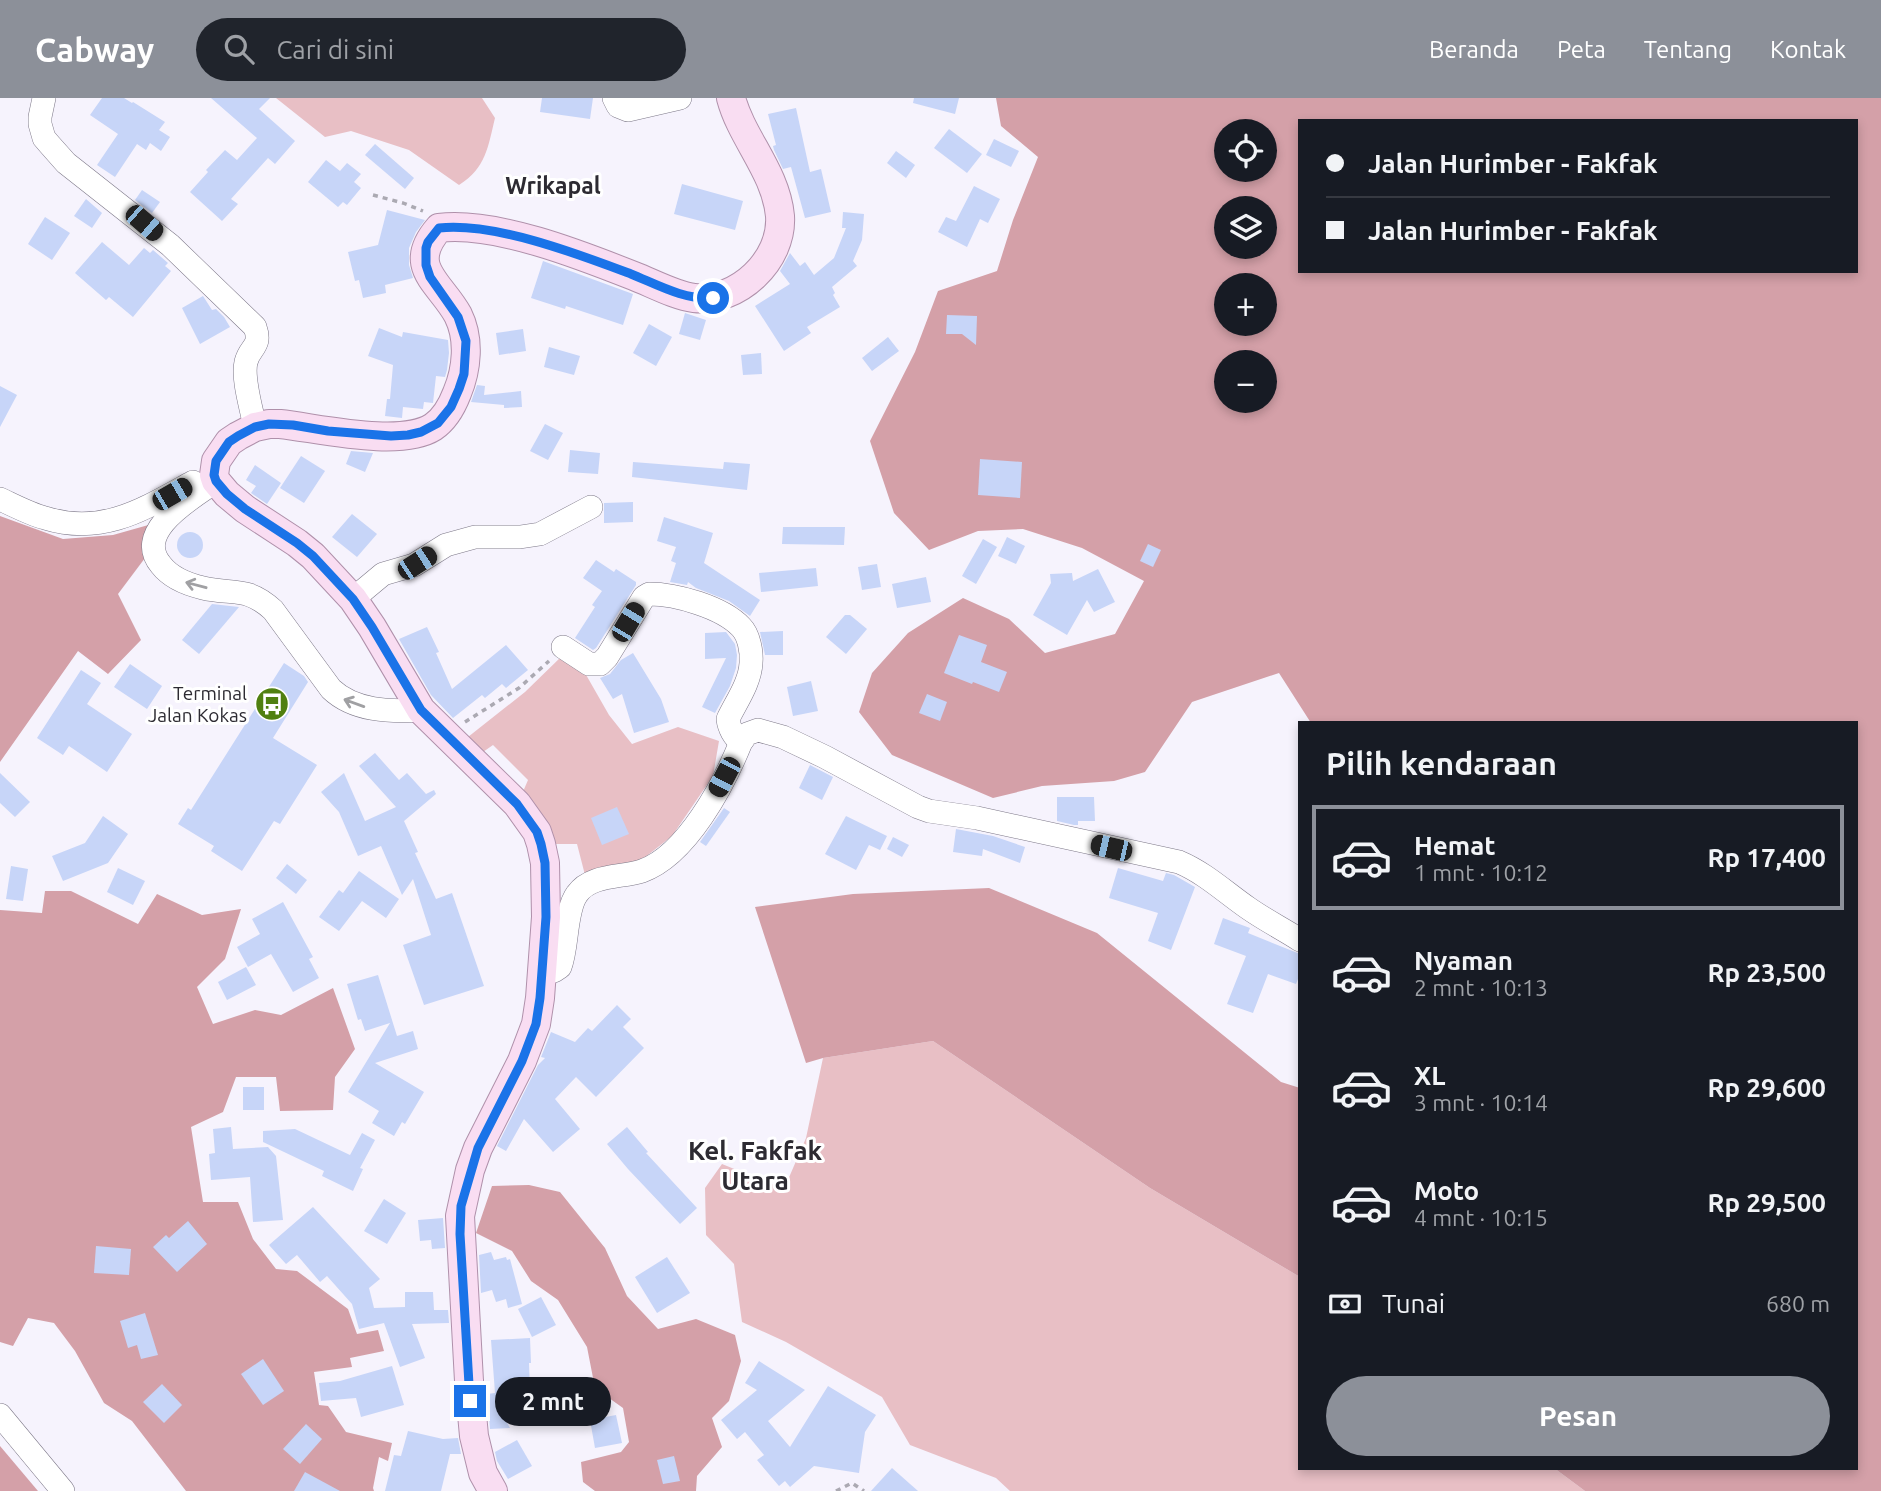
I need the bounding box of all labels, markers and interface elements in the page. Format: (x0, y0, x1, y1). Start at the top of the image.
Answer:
search box (196, 18, 686, 81)
icon: search (220, 30, 258, 68)
text: Cabway (35, 31, 154, 68)
text: Cari di sini (276, 35, 394, 64)
text: Beranda (1429, 36, 1519, 63)
text: Peta (1557, 36, 1606, 63)
text: Tentang (1644, 36, 1732, 63)
text: Kontak (1770, 36, 1846, 63)
map controls (1214, 119, 1277, 413)
button: locate (1214, 119, 1277, 182)
text: Jalan Hurimber - Fakfak (1368, 149, 1658, 178)
district label: Wrikapal (505, 173, 601, 198)
button: layers (1214, 196, 1277, 259)
car (122, 201, 167, 245)
text: Jalan Hurimber - Fakfak (1368, 216, 1658, 245)
button: + (1214, 273, 1277, 336)
route start (697, 282, 729, 314)
button: − (1214, 350, 1277, 413)
car (149, 474, 196, 514)
car (394, 543, 441, 583)
one-way arrow (185, 578, 207, 591)
car (609, 599, 648, 645)
place label: Terminal Jalan Kokas (148, 682, 247, 726)
bus stop icon: Terminal Jalan Kokas (253, 685, 291, 723)
one-way arrow (343, 696, 365, 708)
text: Pilih kendaraan (1326, 745, 1557, 781)
car (705, 754, 744, 800)
icon: car (1330, 826, 1393, 889)
text: Hemat (1414, 831, 1496, 860)
car (1089, 833, 1134, 863)
text: Rp 17,400 (1707, 843, 1826, 872)
text: 1 mnt · 10:12 (1414, 860, 1548, 885)
icon: car (1330, 941, 1393, 1004)
text: Nyaman (1414, 946, 1513, 975)
text: Rp 23,500 (1707, 958, 1826, 987)
text: 2 mnt · 10:13 (1414, 975, 1548, 1000)
icon: car (1330, 1056, 1393, 1119)
text: XL (1414, 1061, 1445, 1090)
text: Rp 29,600 (1707, 1073, 1826, 1102)
text: 3 mnt · 10:14 (1414, 1090, 1548, 1115)
district label: Kel. Fakfak Utara (688, 1136, 822, 1195)
icon: car (1330, 1171, 1393, 1234)
text: Moto (1414, 1176, 1479, 1205)
text: Rp 29,500 (1707, 1188, 1826, 1217)
text: 4 mnt · 10:15 (1414, 1205, 1548, 1230)
icon: cash (1326, 1285, 1364, 1323)
text: Tunai (1382, 1289, 1445, 1318)
text: 680 m (1766, 1291, 1830, 1316)
callout: 2 mnt (494, 1376, 610, 1426)
button: Pesan (1326, 1376, 1830, 1456)
route end (454, 1385, 486, 1417)
text: 2 mnt (522, 1389, 584, 1414)

